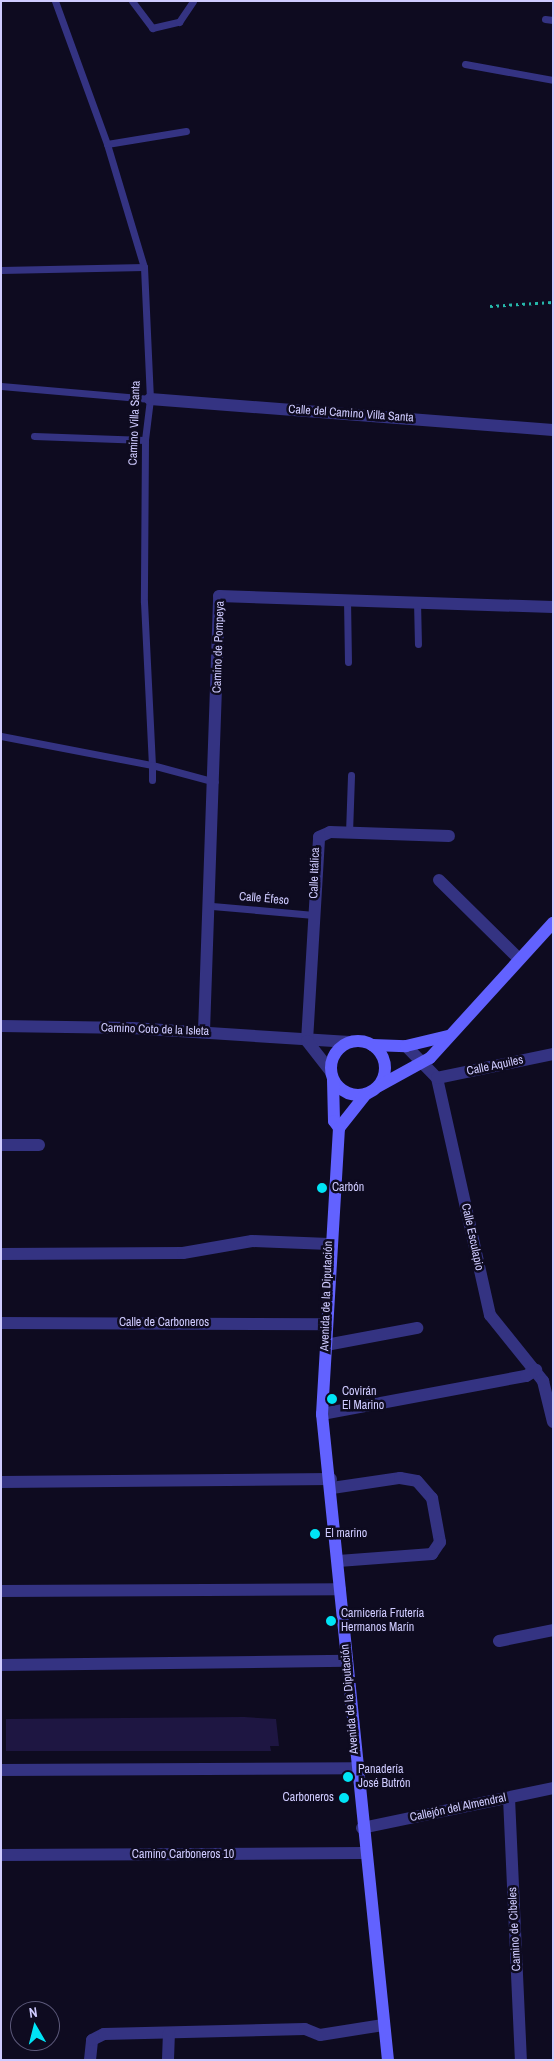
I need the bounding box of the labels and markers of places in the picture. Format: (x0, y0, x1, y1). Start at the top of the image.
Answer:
place label: Carbón (332, 1181, 364, 1195)
marker: Carbón (316, 1182, 328, 1194)
place label: Covirán El Marino (342, 1385, 384, 1413)
marker: Covirán El Marino (326, 1393, 338, 1405)
place label: El marino (325, 1527, 367, 1541)
marker: El marino (309, 1528, 321, 1540)
place label: Carnicería Frutería Hermanos Marín (341, 1607, 424, 1635)
marker: Carnicería Frutería Hermanos Marín (325, 1615, 337, 1627)
place label: Panadería José Butrón (358, 1763, 411, 1791)
marker: Panadería José Butrón (342, 1771, 354, 1783)
place label: Carboneros (283, 1791, 334, 1805)
marker: Carboneros (338, 1792, 350, 1804)

